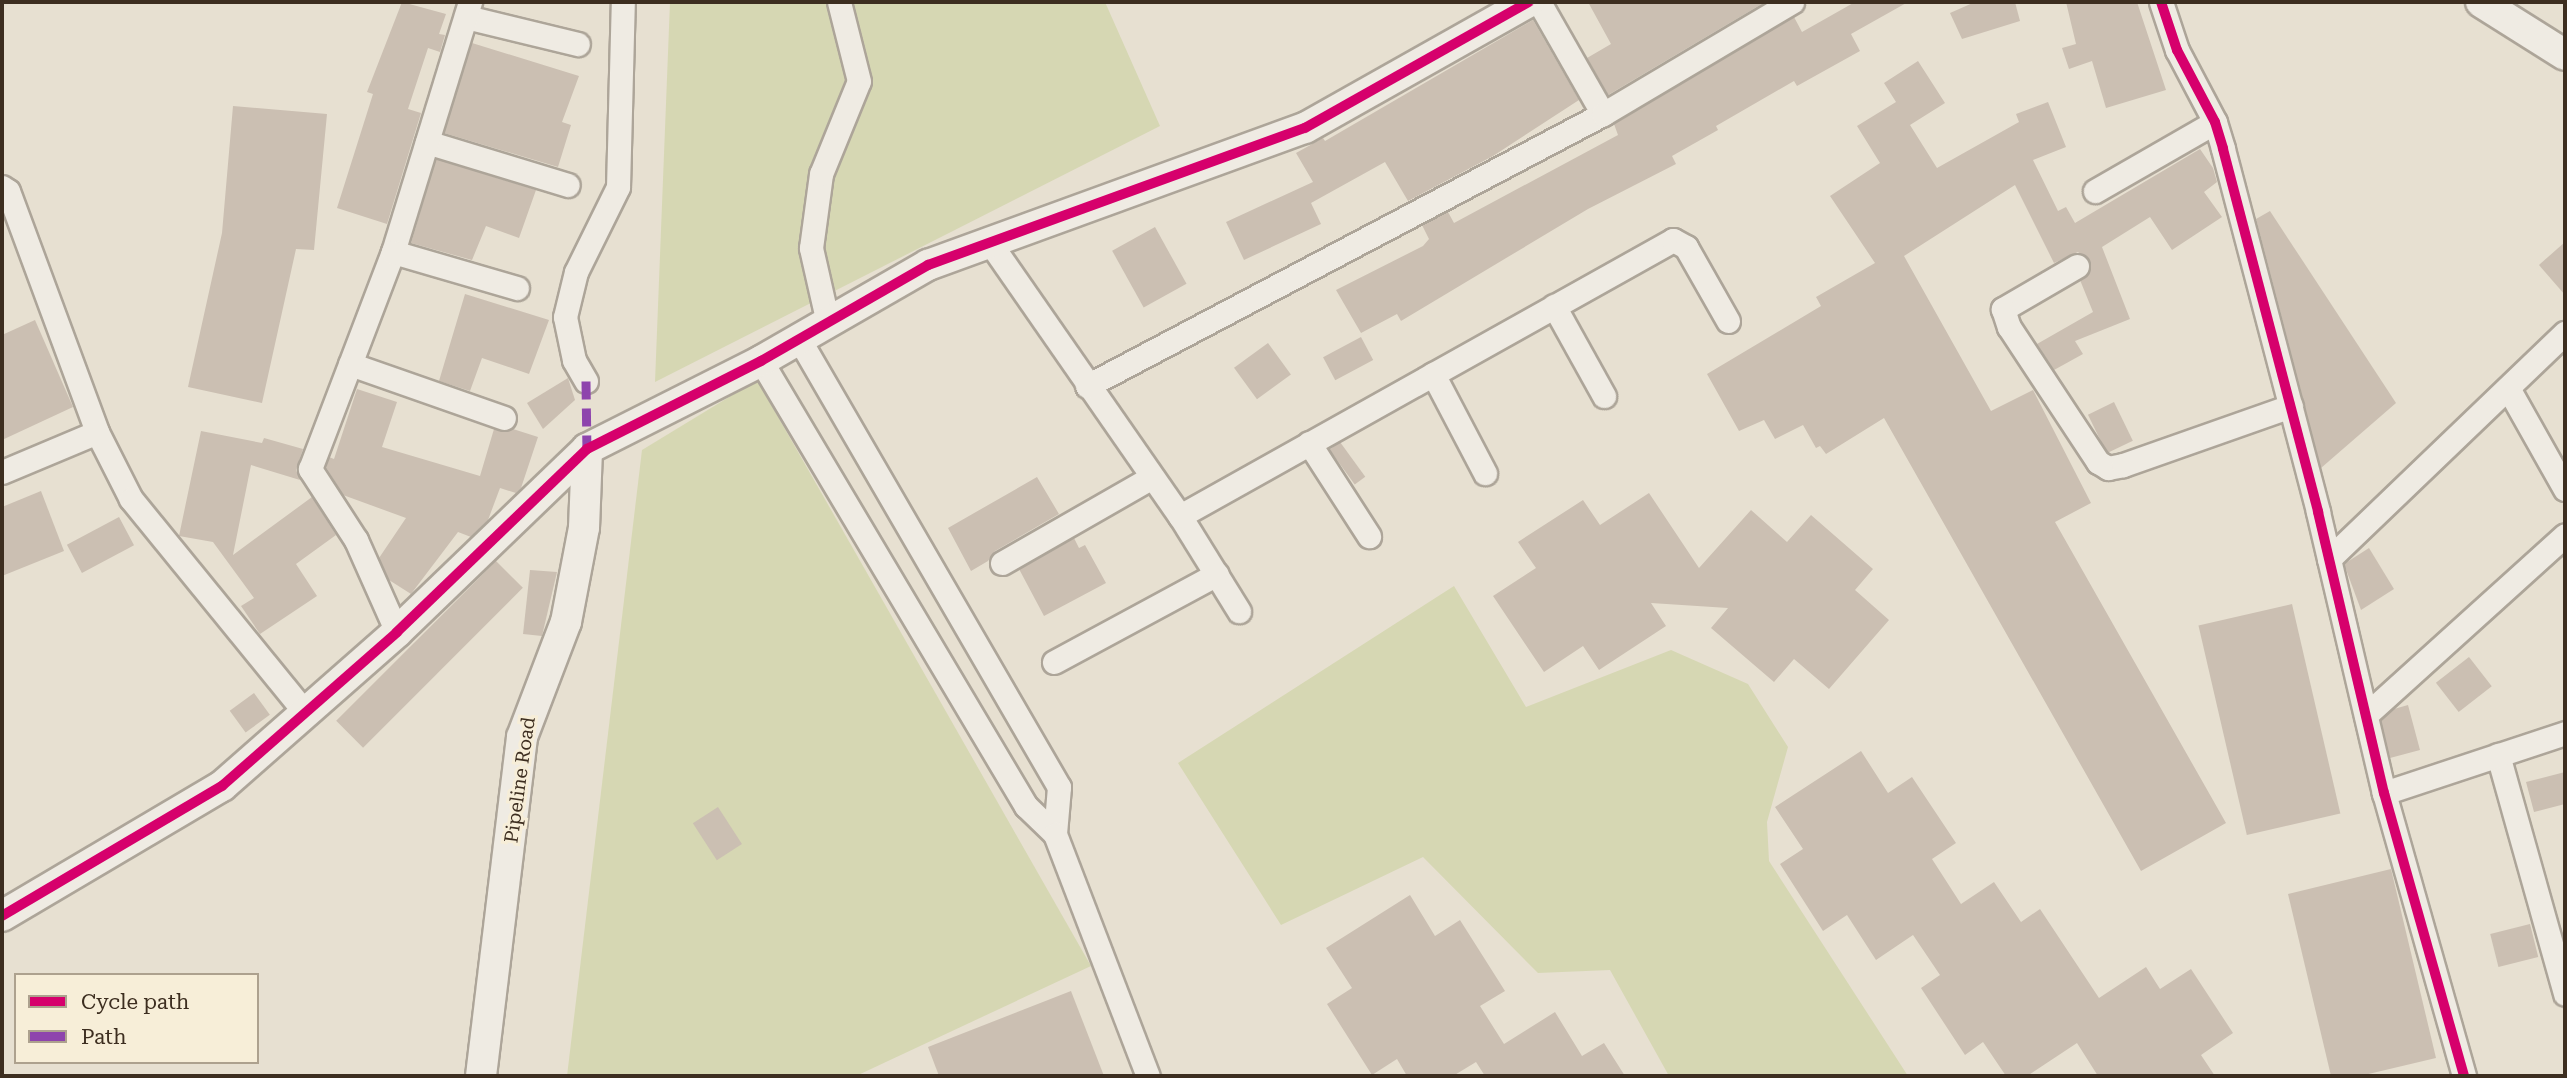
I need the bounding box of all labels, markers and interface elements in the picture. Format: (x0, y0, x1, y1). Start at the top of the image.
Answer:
street label: Pipeline Road (500, 715, 540, 845)
legend (14, 973, 259, 1064)
text: Cycle path (81, 990, 189, 1014)
text: Path (81, 1025, 127, 1049)

